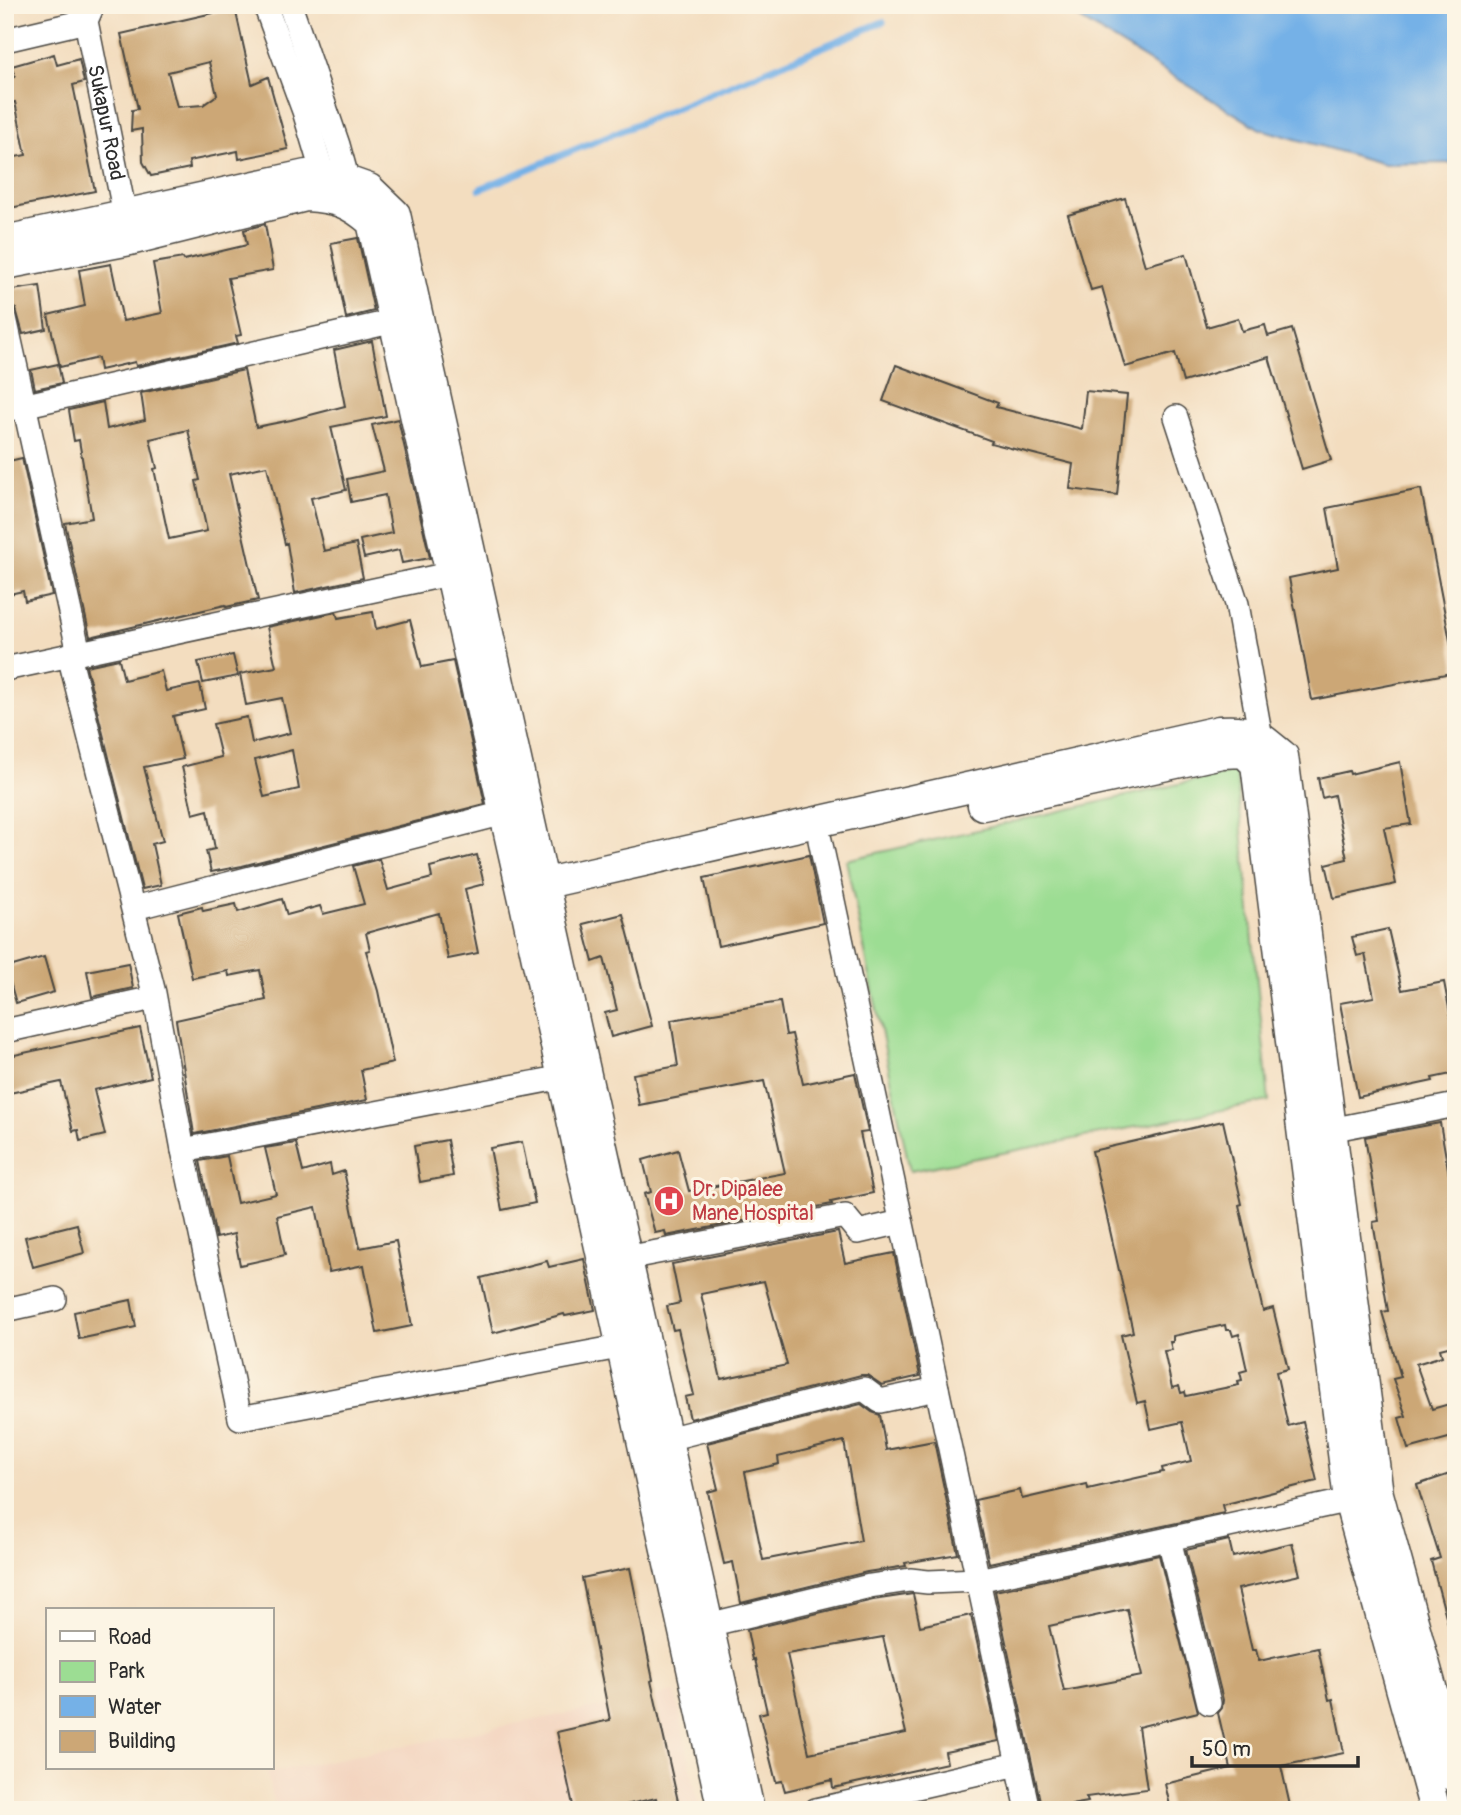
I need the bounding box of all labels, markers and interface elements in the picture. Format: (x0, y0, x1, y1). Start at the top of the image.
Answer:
street label: Sukapur Road (82, 62, 131, 183)
place label: Dr. Dipalee Mane Hospital (692, 1176, 814, 1227)
hospital icon: Dr. Dipalee Mane Hospital (652, 1184, 686, 1218)
legend (46, 1608, 273, 1770)
text: Road (108, 1624, 152, 1651)
text: Park (108, 1658, 145, 1685)
text: Water (108, 1694, 162, 1721)
scale bar (1192, 1724, 1358, 1768)
text: Building (108, 1728, 175, 1755)
text: 50 m (1202, 1736, 1251, 1763)

